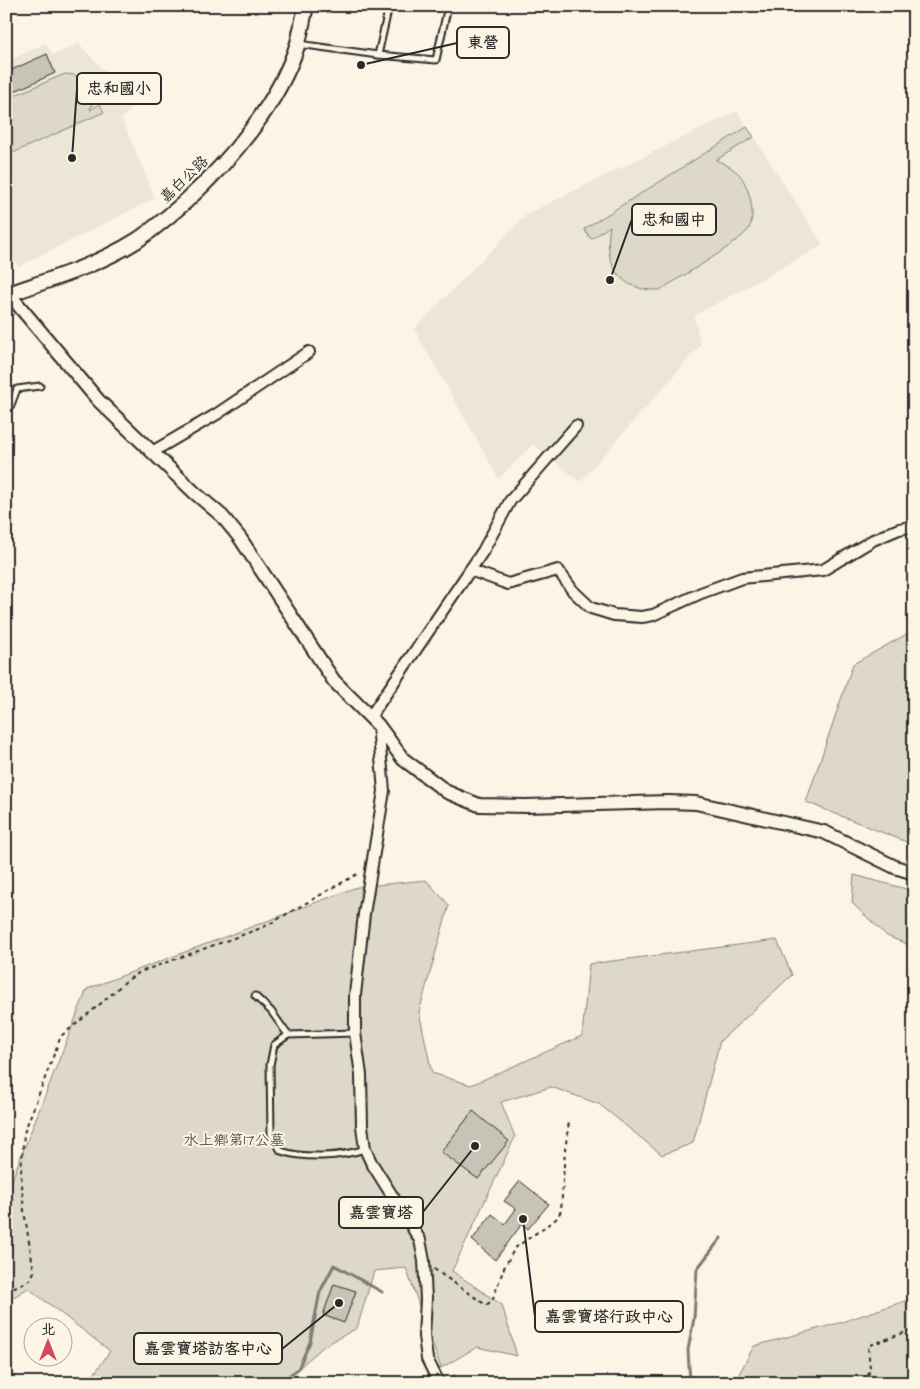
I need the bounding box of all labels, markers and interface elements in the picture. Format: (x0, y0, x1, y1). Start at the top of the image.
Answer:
callout: 東營 (457, 27, 509, 58)
text: 東營 (467, 32, 499, 54)
callout: 忠和國小 (77, 73, 161, 104)
text: 忠和國小 (87, 78, 151, 100)
street label: 嘉白公路 (155, 151, 213, 208)
callout: 忠和國中 (632, 204, 716, 235)
text: 忠和國中 (642, 209, 706, 231)
park label: 水上鄉第17公墓 (183, 1130, 285, 1151)
callout: 嘉雲寶塔 (339, 1197, 423, 1228)
text: 嘉雲寶塔 (349, 1202, 413, 1224)
callout: 嘉雲寶塔行政中心 (535, 1301, 683, 1332)
text: 嘉雲寶塔行政中心 (545, 1306, 673, 1328)
north arrow (22, 1316, 72, 1366)
text: 北 (41, 1320, 55, 1340)
callout: 嘉雲寶塔訪客中心 (134, 1333, 282, 1364)
text: 嘉雲寶塔訪客中心 (144, 1338, 272, 1360)

